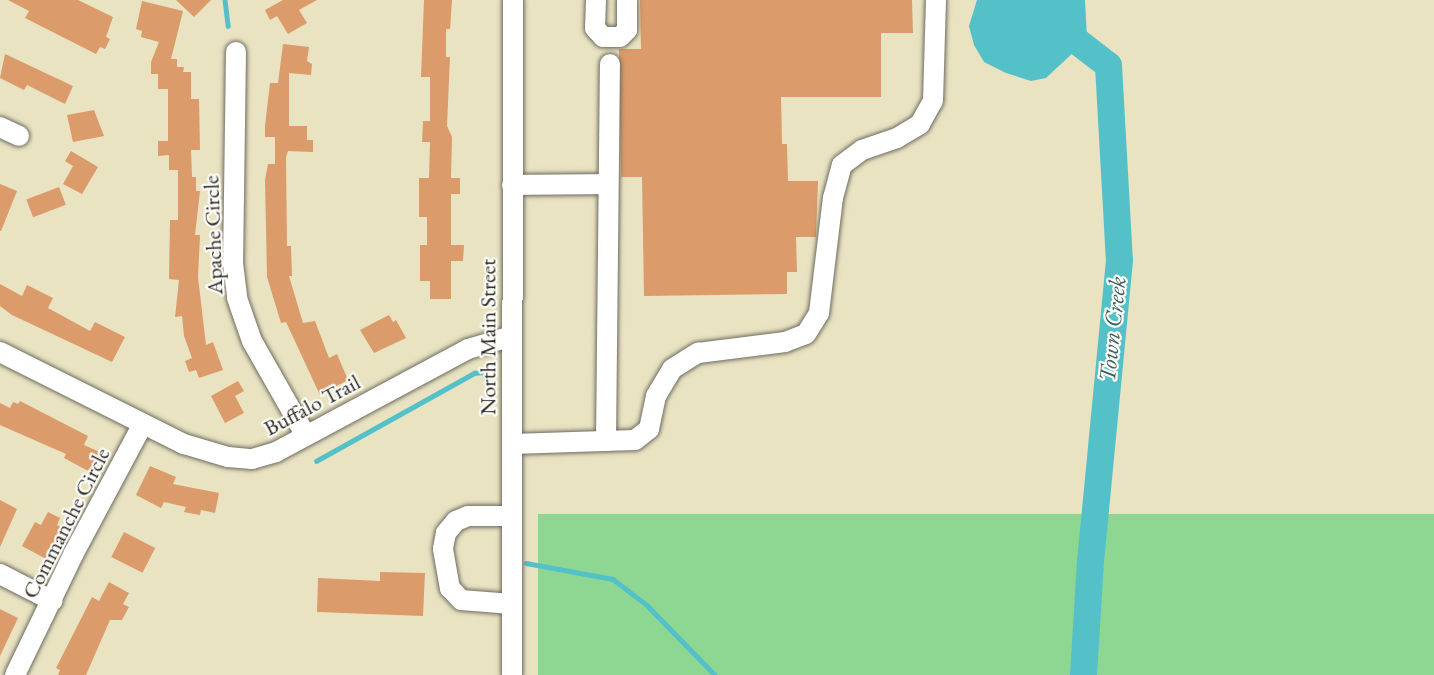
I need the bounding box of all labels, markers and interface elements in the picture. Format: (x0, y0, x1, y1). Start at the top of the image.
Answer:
street label: Apache Circle (198, 175, 228, 295)
street label: North Main Street (475, 259, 501, 415)
water label: Town Creek (1092, 275, 1132, 383)
street label: Buffalo Trail (259, 369, 365, 441)
street label: Commanche Circle (17, 443, 115, 603)

